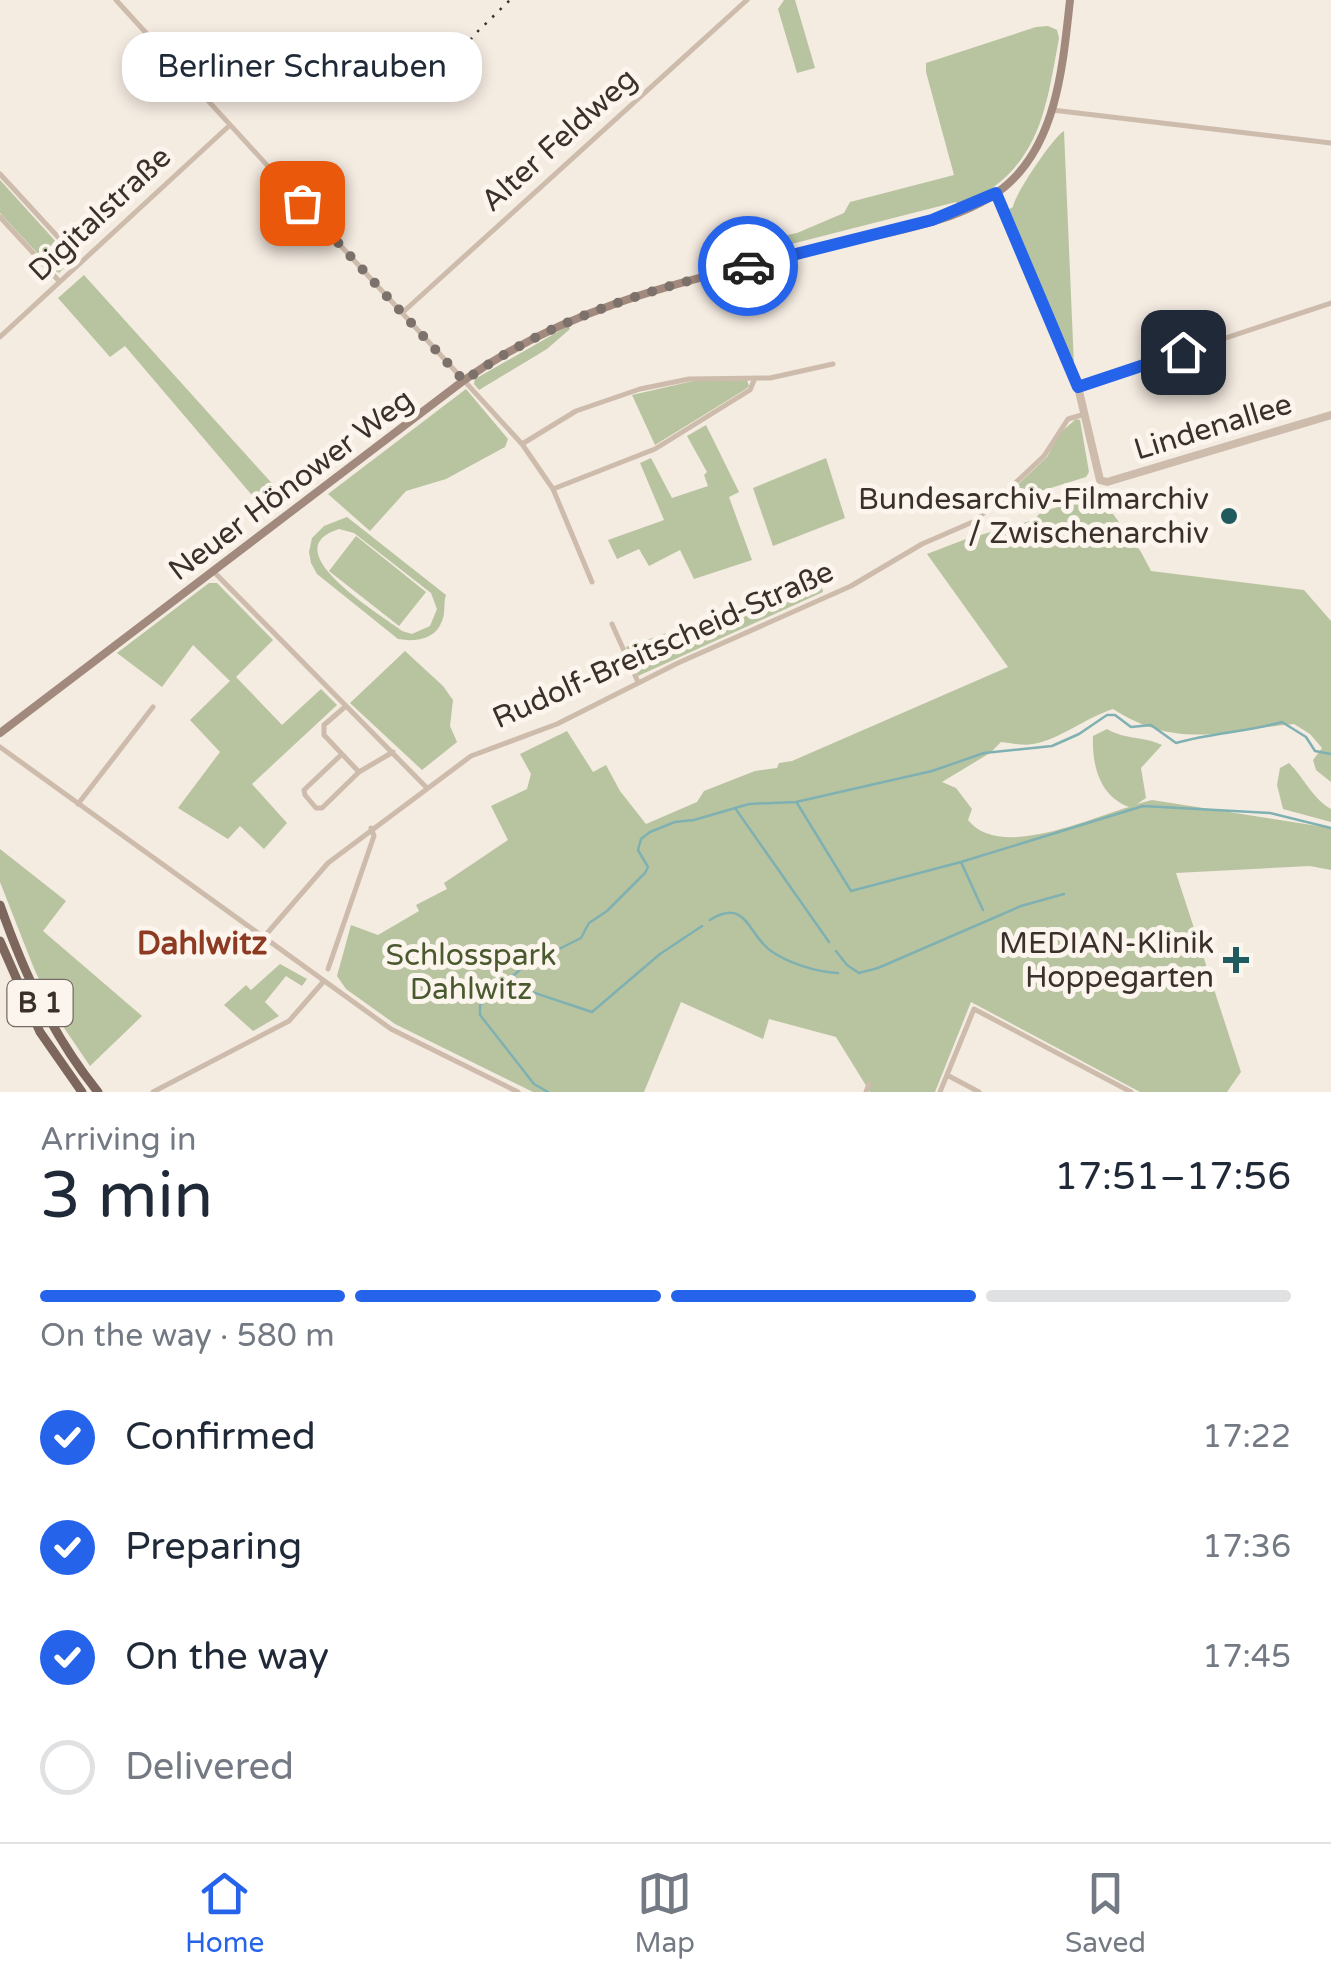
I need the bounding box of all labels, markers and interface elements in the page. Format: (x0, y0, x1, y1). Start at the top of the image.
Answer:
callout: Berliner Schrauben (122, 33, 482, 103)
text: Berliner Schrauben (157, 48, 447, 86)
street label: Alter Feldweg (473, 60, 645, 220)
street label: Digitalstraße (21, 139, 179, 289)
pin (260, 161, 345, 246)
icon: bag (275, 176, 330, 231)
courier (698, 216, 798, 316)
icon: car (721, 239, 776, 294)
pin (1141, 310, 1226, 395)
icon: home (1156, 325, 1211, 380)
street label: Neuer Hönower Weg (161, 381, 421, 589)
street label: Lindenallee (1130, 385, 1296, 469)
place label: Bundesarchiv-Filmarchiv / Zwischenarchiv (858, 481, 1209, 552)
marker: Bundesarchiv-Filmarchiv / Zwischenarchiv (1218, 505, 1240, 527)
street label: Rudolf-Breitscheid-Straße (487, 553, 839, 737)
district label: Dahlwitz (137, 925, 267, 963)
place label: MEDIAN-Klinik Hoppegarten (999, 925, 1214, 996)
park label: Schlosspark Dahlwitz (386, 937, 556, 1008)
marker: MEDIAN-Klinik Hoppegarten (1223, 947, 1249, 973)
road number: B 1 (8, 980, 72, 1026)
text: Arriving in (40, 1121, 197, 1159)
text: 17:51–17:56 (1054, 1154, 1291, 1200)
text: 3 min (40, 1157, 213, 1236)
text: On the way · 580 m (40, 1317, 335, 1355)
icon: check (40, 1410, 95, 1465)
text: Confirmed (125, 1414, 316, 1460)
text: 17:22 (1202, 1418, 1291, 1456)
icon: check (40, 1520, 95, 1575)
text: Preparing (125, 1524, 302, 1570)
text: 17:36 (1202, 1528, 1291, 1566)
icon: check (40, 1630, 95, 1685)
text: On the way (125, 1634, 329, 1680)
text: 17:45 (1202, 1638, 1291, 1676)
text: Delivered (125, 1744, 294, 1790)
tab: Home (185, 1866, 264, 1960)
tab: Map (634, 1866, 695, 1960)
tab: Saved (1065, 1866, 1146, 1960)

